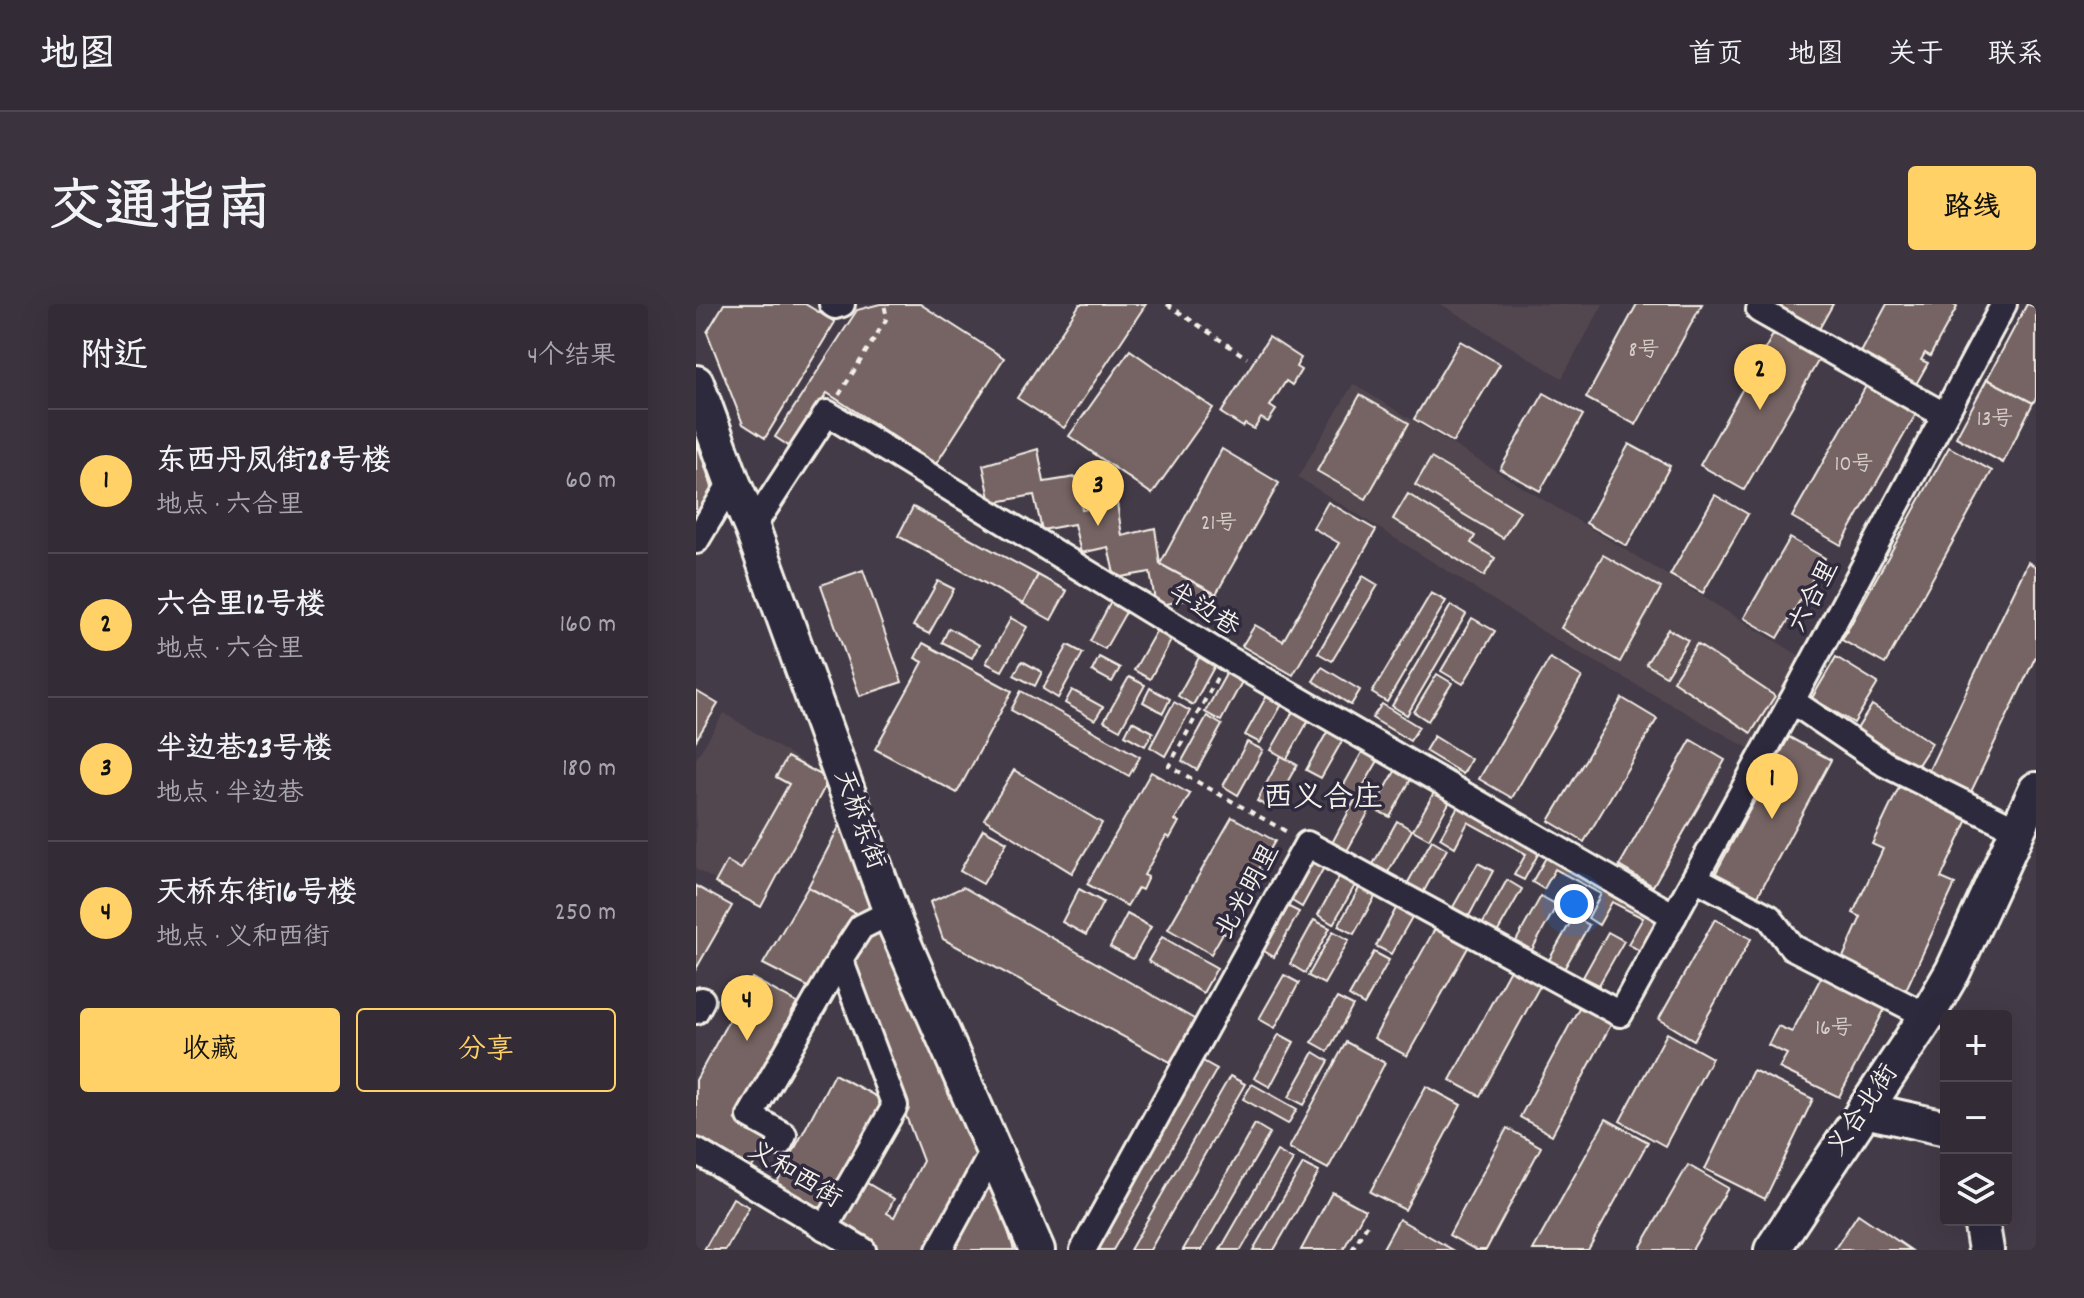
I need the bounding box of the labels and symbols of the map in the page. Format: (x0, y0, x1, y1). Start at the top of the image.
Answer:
house number: 8号 (1629, 336, 1659, 367)
pin: 2 (1734, 344, 1786, 410)
house number: 13号 (1977, 405, 2013, 436)
house number: 10号 (1835, 450, 1873, 481)
pin: 3 (1072, 460, 1124, 526)
house number: 21号 (1201, 509, 1237, 540)
street label: 六合里 (1780, 554, 1850, 640)
street label: 半边巷 (1160, 575, 1246, 647)
pin: 1 (1746, 753, 1798, 819)
street label: 天桥东街 (823, 765, 893, 875)
district label: 西义合庄 (1263, 779, 1383, 822)
street label: 北光明里 (1208, 838, 1290, 946)
your location (1554, 884, 1594, 924)
pin: 4 (721, 975, 773, 1041)
house number: 16号 (1815, 1014, 1853, 1045)
street label: 义合北街 (1820, 1058, 1908, 1164)
street label: 义和西街 (740, 1133, 848, 1219)

